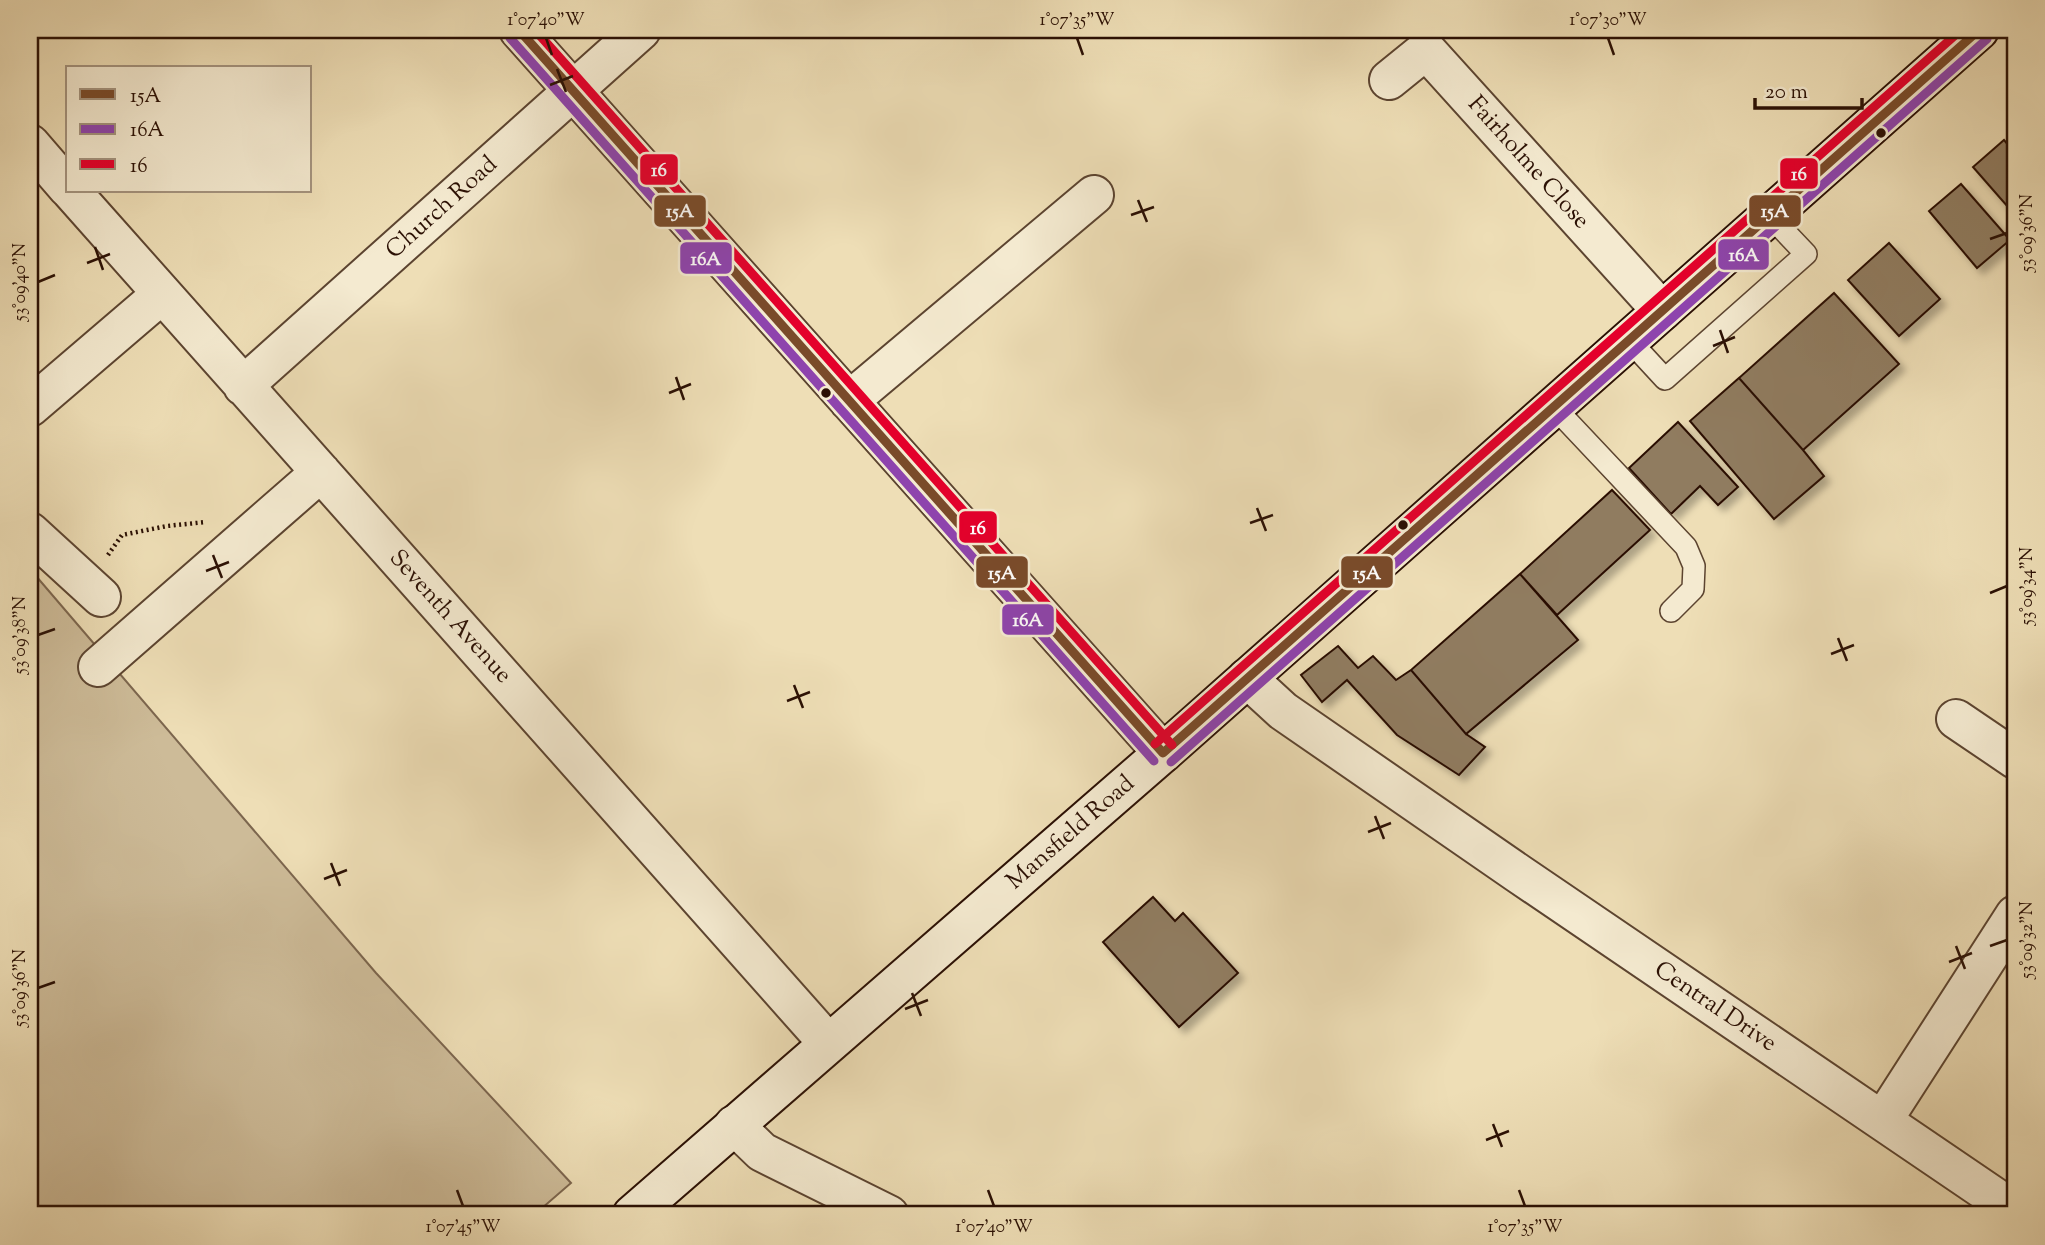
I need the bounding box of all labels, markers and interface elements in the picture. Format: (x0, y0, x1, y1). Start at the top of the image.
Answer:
text: 1°07'40"W (507, 8, 585, 34)
text: 1°07'35"W (1040, 8, 1114, 34)
text: 1°07'30"W (1569, 8, 1647, 34)
legend (66, 66, 312, 192)
scale bar (1755, 66, 1861, 110)
text: 20 m (1765, 78, 1808, 108)
text: 15A (130, 82, 161, 112)
street label: Fairholme Close (1459, 89, 1597, 237)
text: 16A (130, 116, 164, 146)
unlabelled marker (1874, 126, 1888, 140)
street label: Church Road (379, 148, 506, 267)
text: 16 (130, 152, 148, 182)
line badge: 16 (639, 153, 679, 186)
line badge: 16 (1779, 157, 1819, 190)
text: 16 (651, 158, 667, 185)
text: 16 (1791, 162, 1807, 189)
line badge: 15A (653, 194, 707, 228)
line badge: 15A (1748, 194, 1802, 228)
text: 53°09'36"N (2015, 194, 2041, 273)
text: 15A (666, 199, 695, 226)
text: 15A (1761, 199, 1790, 226)
line badge: 16A (1717, 238, 1770, 271)
line badge: 16A (679, 241, 733, 275)
text: 53°09'40"N (8, 243, 34, 322)
text: 16A (1729, 243, 1760, 270)
text: 16A (691, 247, 722, 274)
unlabelled marker (819, 386, 833, 400)
line badge: 16 (958, 510, 998, 544)
text: 16 (970, 516, 986, 543)
unlabelled marker (1396, 518, 1410, 532)
street label: Seventh Avenue (381, 543, 519, 691)
text: 53°09'34"N (2015, 547, 2041, 626)
line badge: 15A (975, 555, 1029, 589)
line badge: 15A (1340, 555, 1394, 589)
text: 15A (988, 561, 1017, 588)
text: 15A (1353, 561, 1382, 588)
text: 53°09'38"N (8, 596, 34, 675)
line badge: 16A (1001, 603, 1055, 636)
text: 16A (1013, 608, 1044, 635)
street label: Mansfield Road (1000, 767, 1143, 898)
text: 53°09'32"N (2015, 901, 2041, 980)
text: 53°09'36"N (8, 949, 34, 1028)
street label: Central Drive (1647, 953, 1783, 1061)
text: 1°07'45"W (426, 1215, 500, 1241)
text: 1°07'40"W (955, 1215, 1033, 1241)
text: 1°07'35"W (1488, 1215, 1562, 1241)

